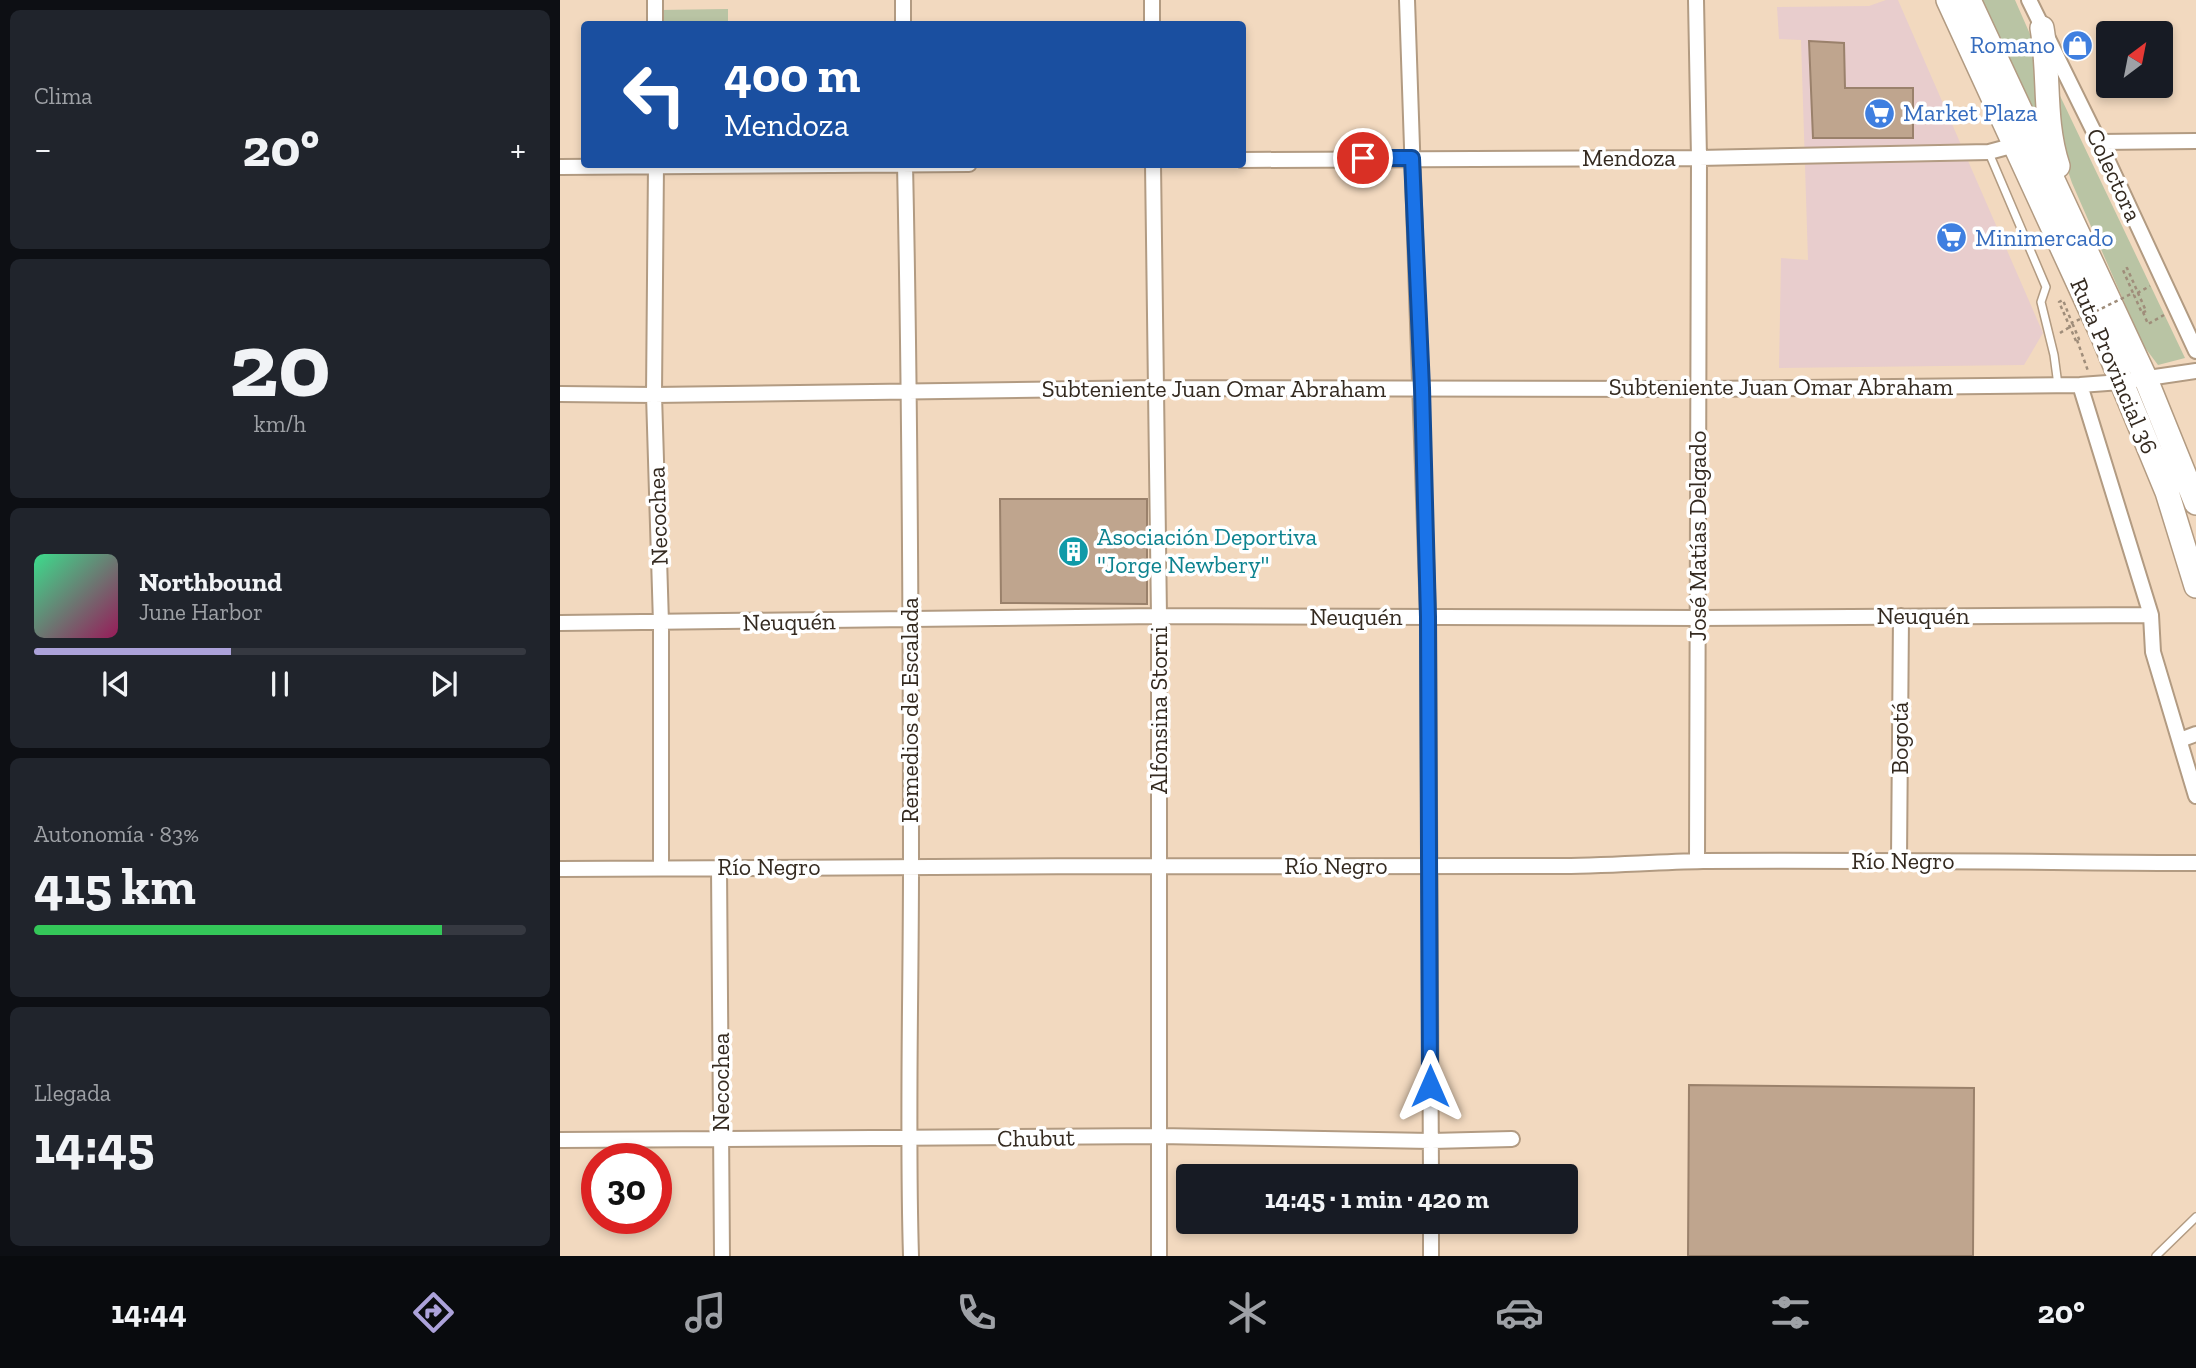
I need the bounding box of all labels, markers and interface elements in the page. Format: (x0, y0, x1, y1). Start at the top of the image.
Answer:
north arrow (2096, 21, 2174, 98)
map controls (2096, 21, 2173, 98)
shop icon: Romano (2061, 28, 2095, 62)
place label: Romano (1970, 30, 2055, 59)
text: 400 m (724, 46, 860, 105)
icon: left (609, 49, 700, 140)
text: Clima (34, 82, 92, 110)
supermarket icon: Market Plaza (1863, 96, 1897, 130)
place label: Market Plaza (1903, 98, 2038, 127)
text: Mendoza (724, 106, 849, 144)
text: 20° (243, 117, 319, 179)
street label: Colectora (2080, 124, 2149, 226)
text: − (34, 126, 52, 172)
text: + (510, 126, 526, 172)
pin (1333, 128, 1393, 188)
icon: arrive (1344, 139, 1382, 177)
street label: Mendoza (1582, 143, 1676, 172)
supermarket icon: Minimercado (1935, 221, 1969, 255)
place label: Minimercado (1975, 223, 2114, 252)
street label: Ruta Provincial 36 (2064, 273, 2165, 458)
text: 20 (229, 310, 331, 419)
street label: Subteniente Juan Omar Abraham (1609, 372, 1954, 401)
street label: Subteniente Juan Omar Abraham (1042, 374, 1387, 403)
text: km/h (254, 410, 306, 438)
street label: José Matías Delgado (1683, 431, 1712, 641)
street label: Necochea (641, 466, 674, 566)
place label: Asociación Deportiva "Jorge Newbery" (1097, 522, 1317, 579)
building icon: Asociación Deportiva "Jorge Newbery" (1057, 534, 1091, 568)
text: Northbound (139, 566, 282, 598)
street label: Remedios de Escalada (895, 597, 924, 823)
text: June Harbor (139, 598, 263, 626)
street label: Neuquén (1876, 601, 1970, 630)
street label: Neuquén (1309, 602, 1403, 631)
street label: Neuquén (742, 606, 836, 637)
street label: Alfonsina Storni (1144, 626, 1173, 794)
icon: previous (97, 665, 135, 703)
icon: pause (261, 665, 299, 703)
icon: next (425, 665, 463, 703)
street label: Bogotá (1885, 701, 1914, 774)
text: Autonomía · 83% (34, 820, 199, 848)
street label: Río Negro (1851, 846, 1955, 875)
street label: Río Negro (1284, 851, 1388, 880)
street label: Río Negro (717, 852, 821, 881)
text: 415 km (34, 855, 196, 917)
street label: Necochea (706, 1032, 735, 1132)
position arrow (1393, 1049, 1467, 1123)
text: Llegada (34, 1079, 111, 1107)
text: 14:45 (34, 1114, 154, 1176)
street label: Chubut (997, 1122, 1075, 1153)
speed limit sign: 30 (581, 1143, 672, 1234)
text: 14:45 · 1 min · 420 m (1265, 1183, 1489, 1215)
icon: directions (409, 1288, 458, 1337)
icon: music (681, 1288, 730, 1337)
icon: phone (952, 1288, 1001, 1337)
icon: climate (1223, 1288, 1272, 1337)
icon: car (1495, 1288, 1544, 1337)
icon: filters (1766, 1288, 1815, 1337)
text: 14:44 (111, 1293, 187, 1331)
text: 20° (2038, 1293, 2085, 1331)

